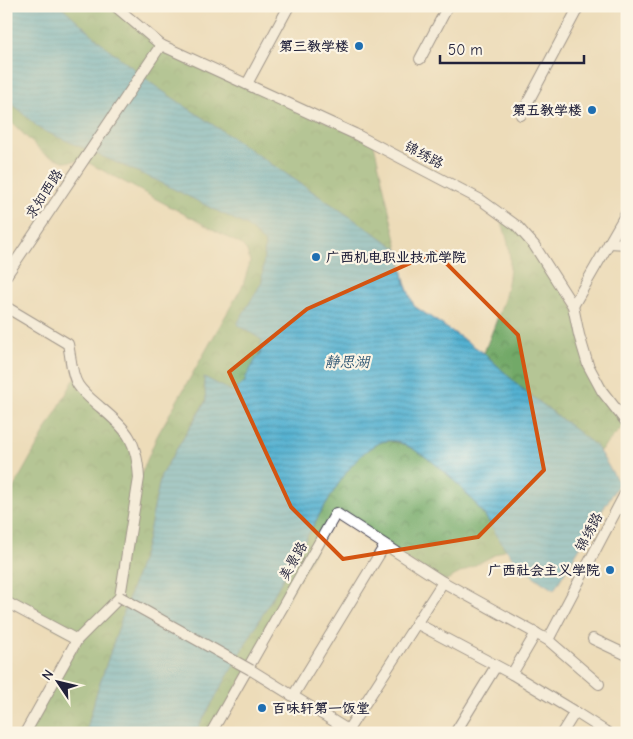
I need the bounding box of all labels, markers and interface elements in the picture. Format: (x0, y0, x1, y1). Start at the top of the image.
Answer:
scale bar (440, 32, 584, 64)
place label: 第三教学楼 (279, 38, 349, 55)
marker: 第三教学楼 (353, 40, 365, 52)
text: 50 m (448, 41, 483, 59)
place label: 第五教学楼 (512, 102, 582, 119)
marker: 第五教学楼 (586, 104, 598, 116)
street label: 锦绣路 (401, 138, 447, 172)
street label: 求知西路 (22, 166, 66, 222)
place label: 广西机电职业技术学院 (326, 249, 466, 266)
marker: 广西机电职业技术学院 (310, 251, 322, 263)
water label: 静思湖 (324, 353, 371, 371)
street label: 锦绣路 (572, 509, 606, 555)
street label: 美景路 (275, 539, 311, 583)
place label: 广西社会主义学院 (488, 562, 600, 579)
marker: 广西社会主义学院 (604, 564, 616, 576)
north arrow (32, 656, 82, 706)
text: N (38, 666, 57, 683)
place label: 百味轩第一饭堂 (272, 700, 370, 717)
marker: 百味轩第一饭堂 (256, 702, 268, 714)

